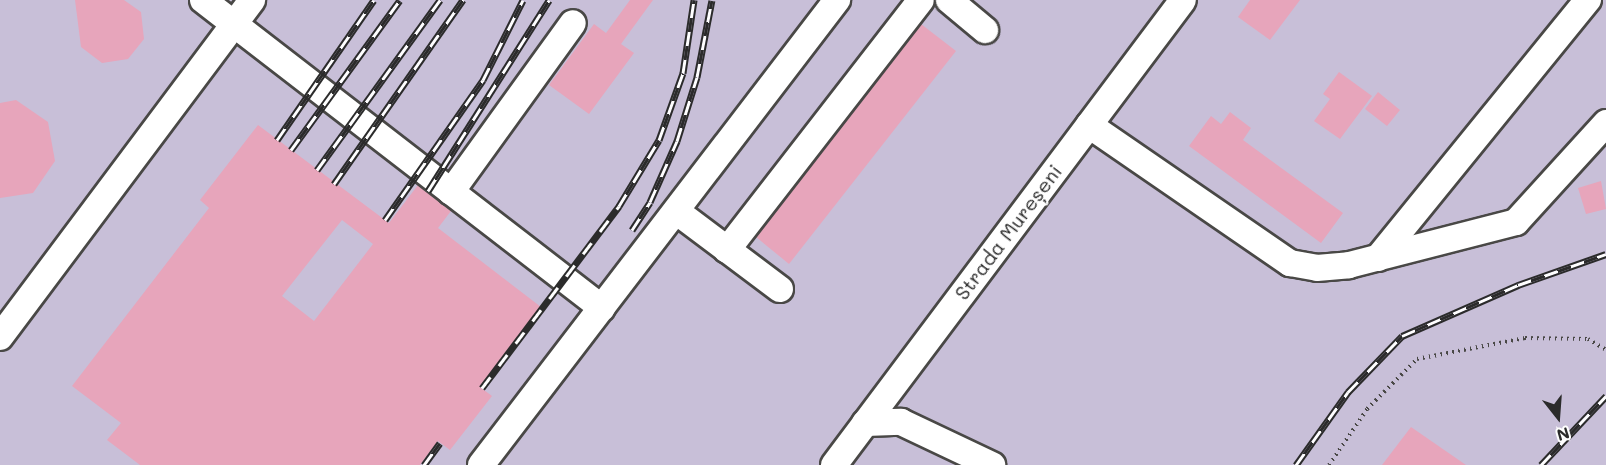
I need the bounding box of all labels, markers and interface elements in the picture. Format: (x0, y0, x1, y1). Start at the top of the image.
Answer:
street label: Strada Mureșeni (949, 160, 1067, 304)
north arrow (1528, 387, 1588, 447)
text: N (1555, 423, 1572, 447)

